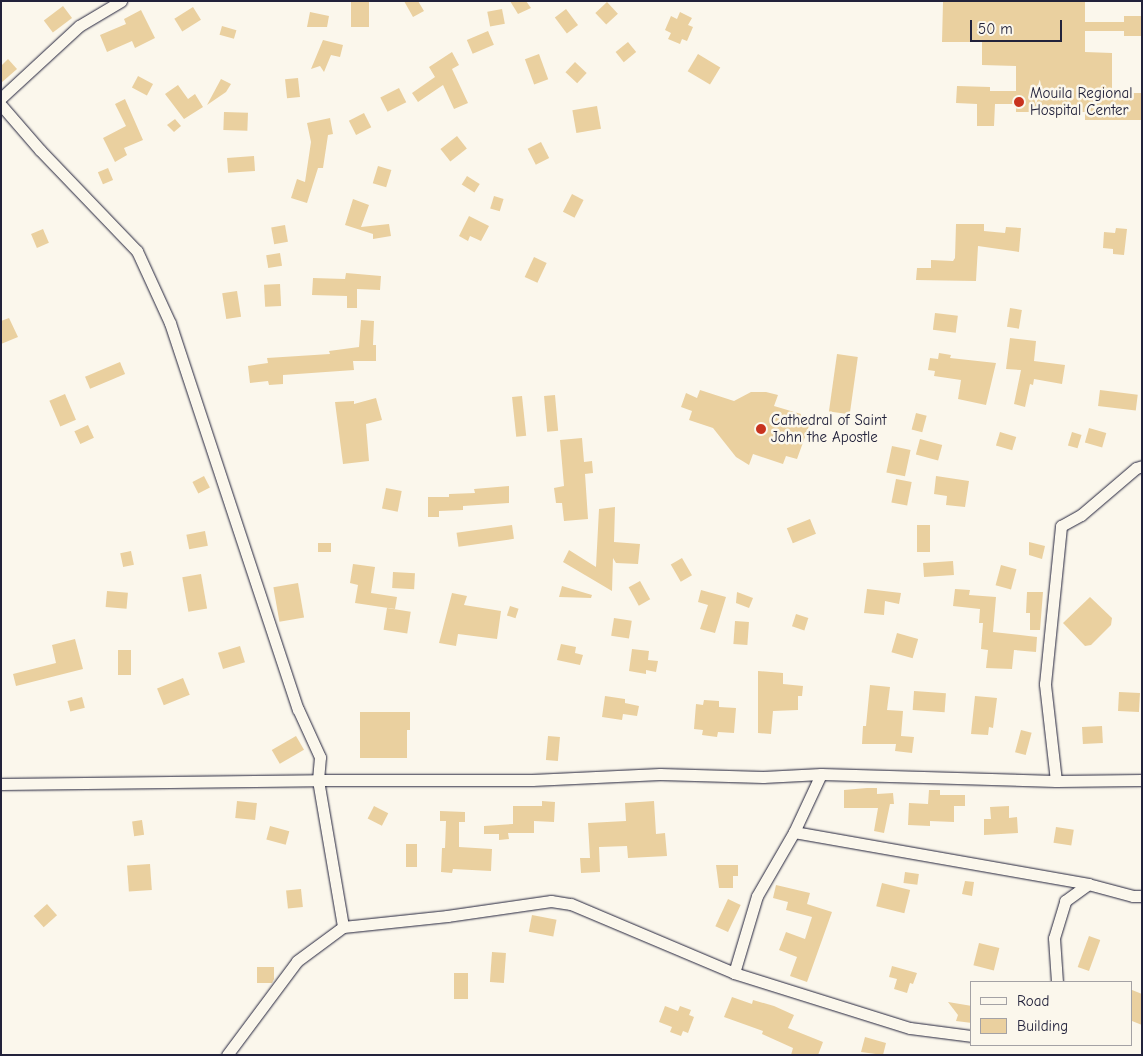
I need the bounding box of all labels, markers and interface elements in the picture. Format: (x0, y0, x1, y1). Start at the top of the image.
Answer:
scale bar (973, 10, 1066, 42)
text: 50 m (978, 20, 1013, 38)
place label: Mouila Regional Hospital Center (1030, 84, 1132, 119)
marker: Mouila Regional Hospital Center (1012, 95, 1026, 109)
place label: Cathedral of Saint John the Apostle (771, 411, 887, 446)
marker: Cathedral of Saint John the Apostle (755, 423, 767, 435)
legend (970, 981, 1133, 1046)
text: Road (1017, 992, 1049, 1010)
text: Building (1017, 1017, 1068, 1035)

